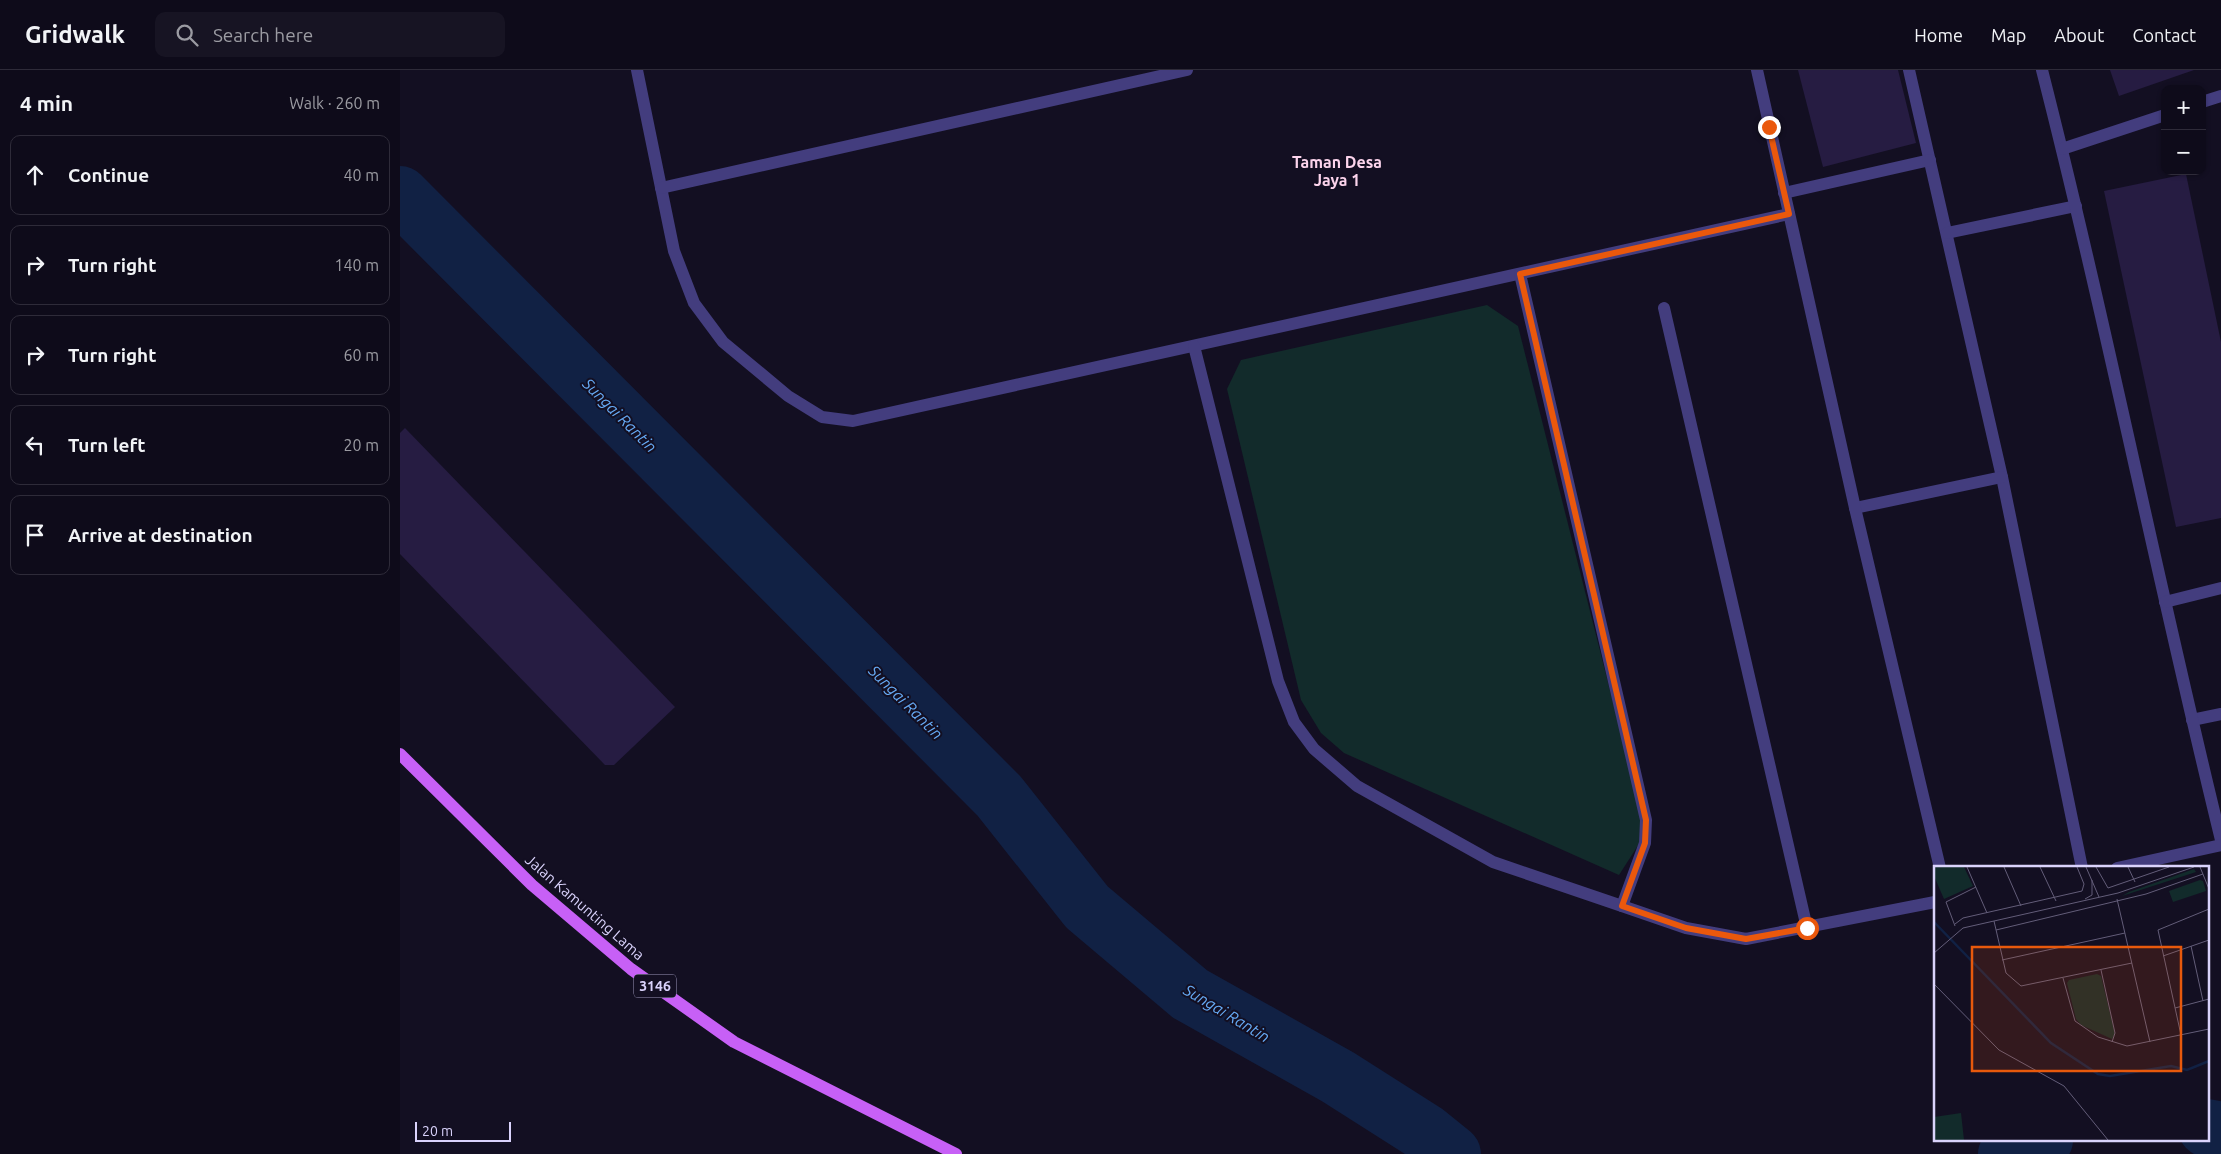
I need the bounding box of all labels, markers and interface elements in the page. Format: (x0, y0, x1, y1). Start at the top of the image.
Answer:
search box (155, 12, 505, 57)
text: Gridwalk (25, 21, 125, 48)
icon: search (173, 21, 201, 49)
text: Search here (213, 24, 313, 46)
text: Home (1914, 25, 1963, 45)
text: Map (1991, 25, 2026, 45)
text: About (2054, 25, 2104, 45)
text: Contact (2132, 25, 2196, 45)
map controls (2161, 85, 2206, 175)
button: + (2161, 85, 2206, 130)
text: 4 min (20, 91, 73, 115)
text: Walk · 260 m (289, 94, 380, 112)
route end (1758, 116, 1781, 139)
button: − (2161, 130, 2206, 175)
district label: Taman Desa Jaya 1 (1292, 153, 1382, 189)
icon: ahead (21, 161, 49, 189)
text: Continue (68, 164, 149, 186)
text: 40 m (343, 166, 379, 184)
icon: right (21, 251, 49, 279)
text: Turn right (68, 254, 156, 276)
text: 140 m (334, 256, 379, 274)
icon: right (21, 341, 49, 369)
text: Turn right (68, 344, 156, 366)
text: 60 m (343, 346, 379, 364)
water label: Sungai Rantin (579, 374, 661, 456)
icon: left (21, 431, 49, 459)
text: Turn left (68, 434, 146, 456)
text: 20 m (343, 436, 379, 454)
icon: arrive (21, 521, 49, 549)
text: Arrive at destination (68, 524, 253, 546)
water label: Sungai Rantin (865, 661, 947, 743)
street label: Jalan Kamunting Lama (522, 851, 648, 963)
inset map (1934, 866, 2208, 1142)
route start (1796, 917, 1819, 940)
road number: 3146 (634, 974, 676, 998)
water label: Sungai Rantin (1180, 980, 1273, 1046)
scale bar (415, 1119, 511, 1142)
text: 20 m (422, 1123, 453, 1139)

